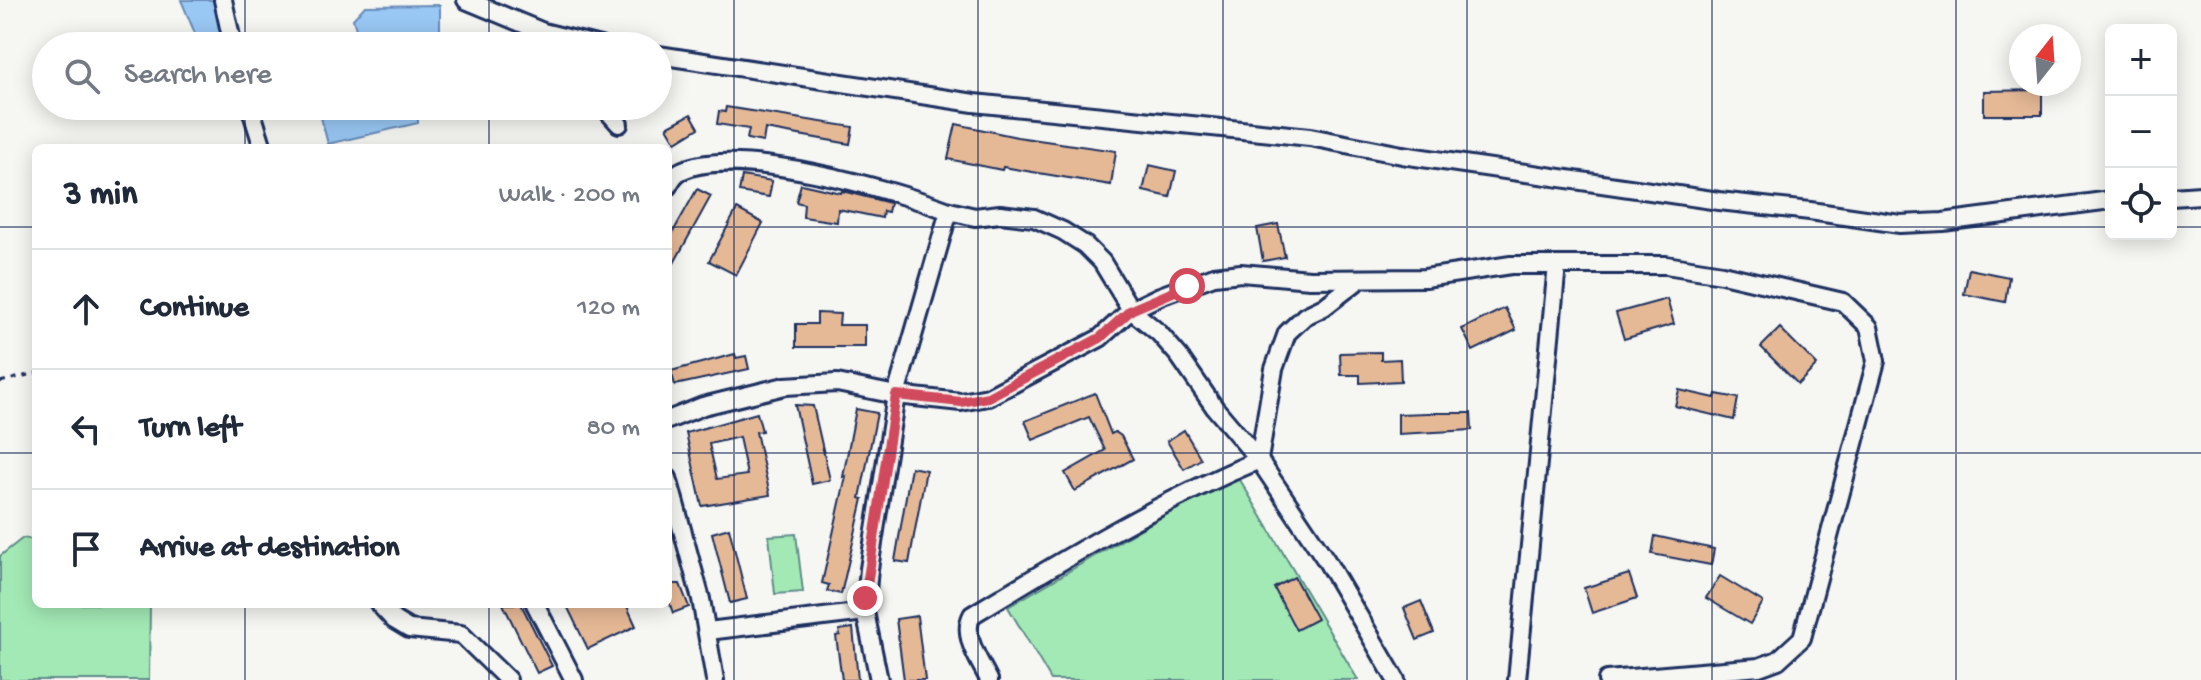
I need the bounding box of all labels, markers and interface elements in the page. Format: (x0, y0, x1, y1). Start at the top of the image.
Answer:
north arrow (2009, 24, 2081, 96)
map controls (2105, 24, 2177, 240)
button: + (2105, 24, 2177, 96)
search box (32, 32, 672, 120)
icon: search (60, 54, 104, 98)
text: Search here (124, 59, 272, 94)
button: − (2105, 96, 2177, 168)
button: locate (2105, 168, 2177, 240)
text: 3 min (64, 176, 137, 216)
text: Walk · 200 m (499, 181, 640, 212)
route start (1169, 268, 1205, 304)
icon: ahead (64, 287, 108, 331)
text: Continue (140, 292, 249, 327)
text: 120 m (577, 294, 640, 325)
icon: left (64, 407, 108, 451)
text: Turn left (140, 412, 241, 447)
text: 80 m (586, 414, 640, 445)
icon: arrive (64, 527, 108, 571)
text: Arrive at destination (140, 532, 400, 567)
route end (847, 580, 883, 616)

